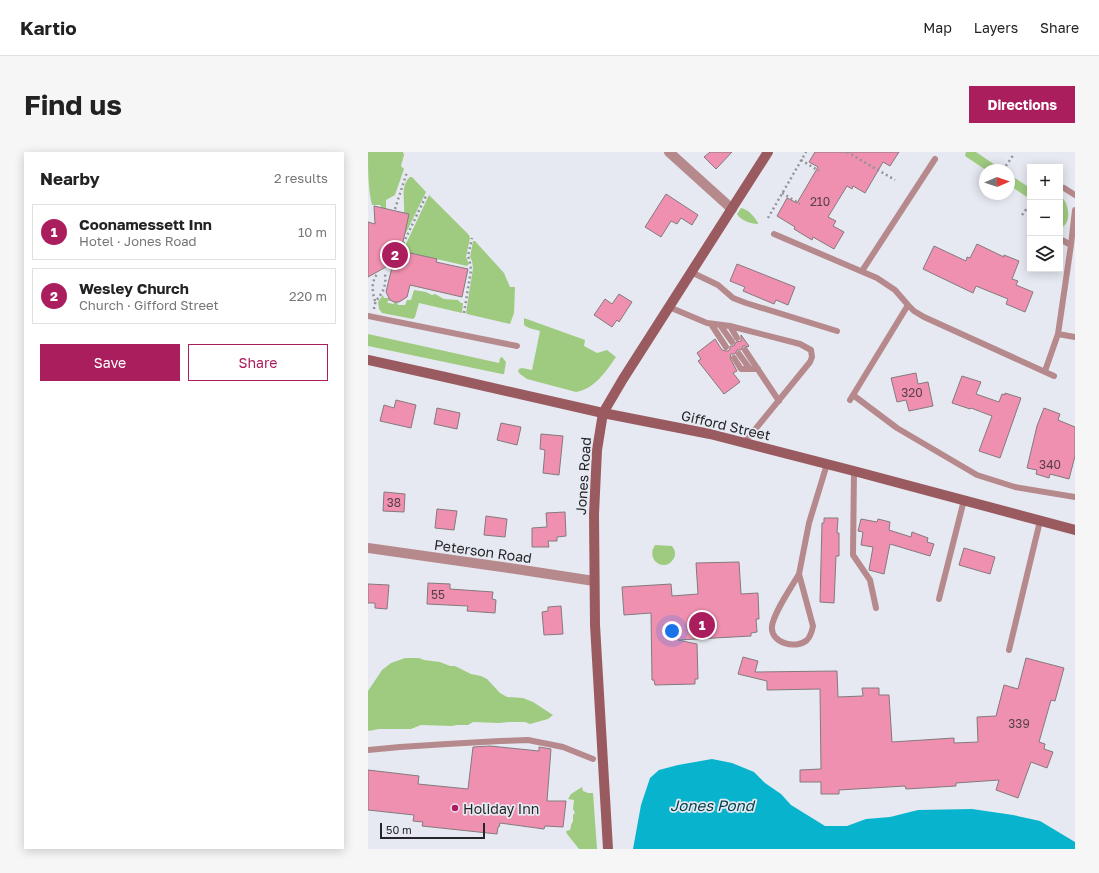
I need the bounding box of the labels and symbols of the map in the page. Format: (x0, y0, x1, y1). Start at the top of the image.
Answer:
north arrow (979, 164, 1015, 200)
house number: 210 (810, 194, 830, 209)
pin: 2 (382, 240, 408, 270)
house number: 320 (901, 385, 923, 400)
street label: Gifford Street (680, 406, 772, 444)
street label: Jones Road (572, 436, 594, 516)
house number: 340 (1039, 457, 1061, 472)
house number: 38 (387, 495, 401, 510)
street label: Peterson Road (433, 536, 533, 566)
house number: 55 (431, 587, 445, 602)
pin: 1 (689, 610, 715, 640)
your location (662, 621, 682, 641)
house number: 339 (1008, 716, 1030, 731)
water label: Jones Pond (670, 796, 756, 814)
place label: Holiday Inn (463, 800, 539, 817)
marker: Holiday Inn (450, 803, 460, 813)
scale bar (380, 821, 485, 840)

